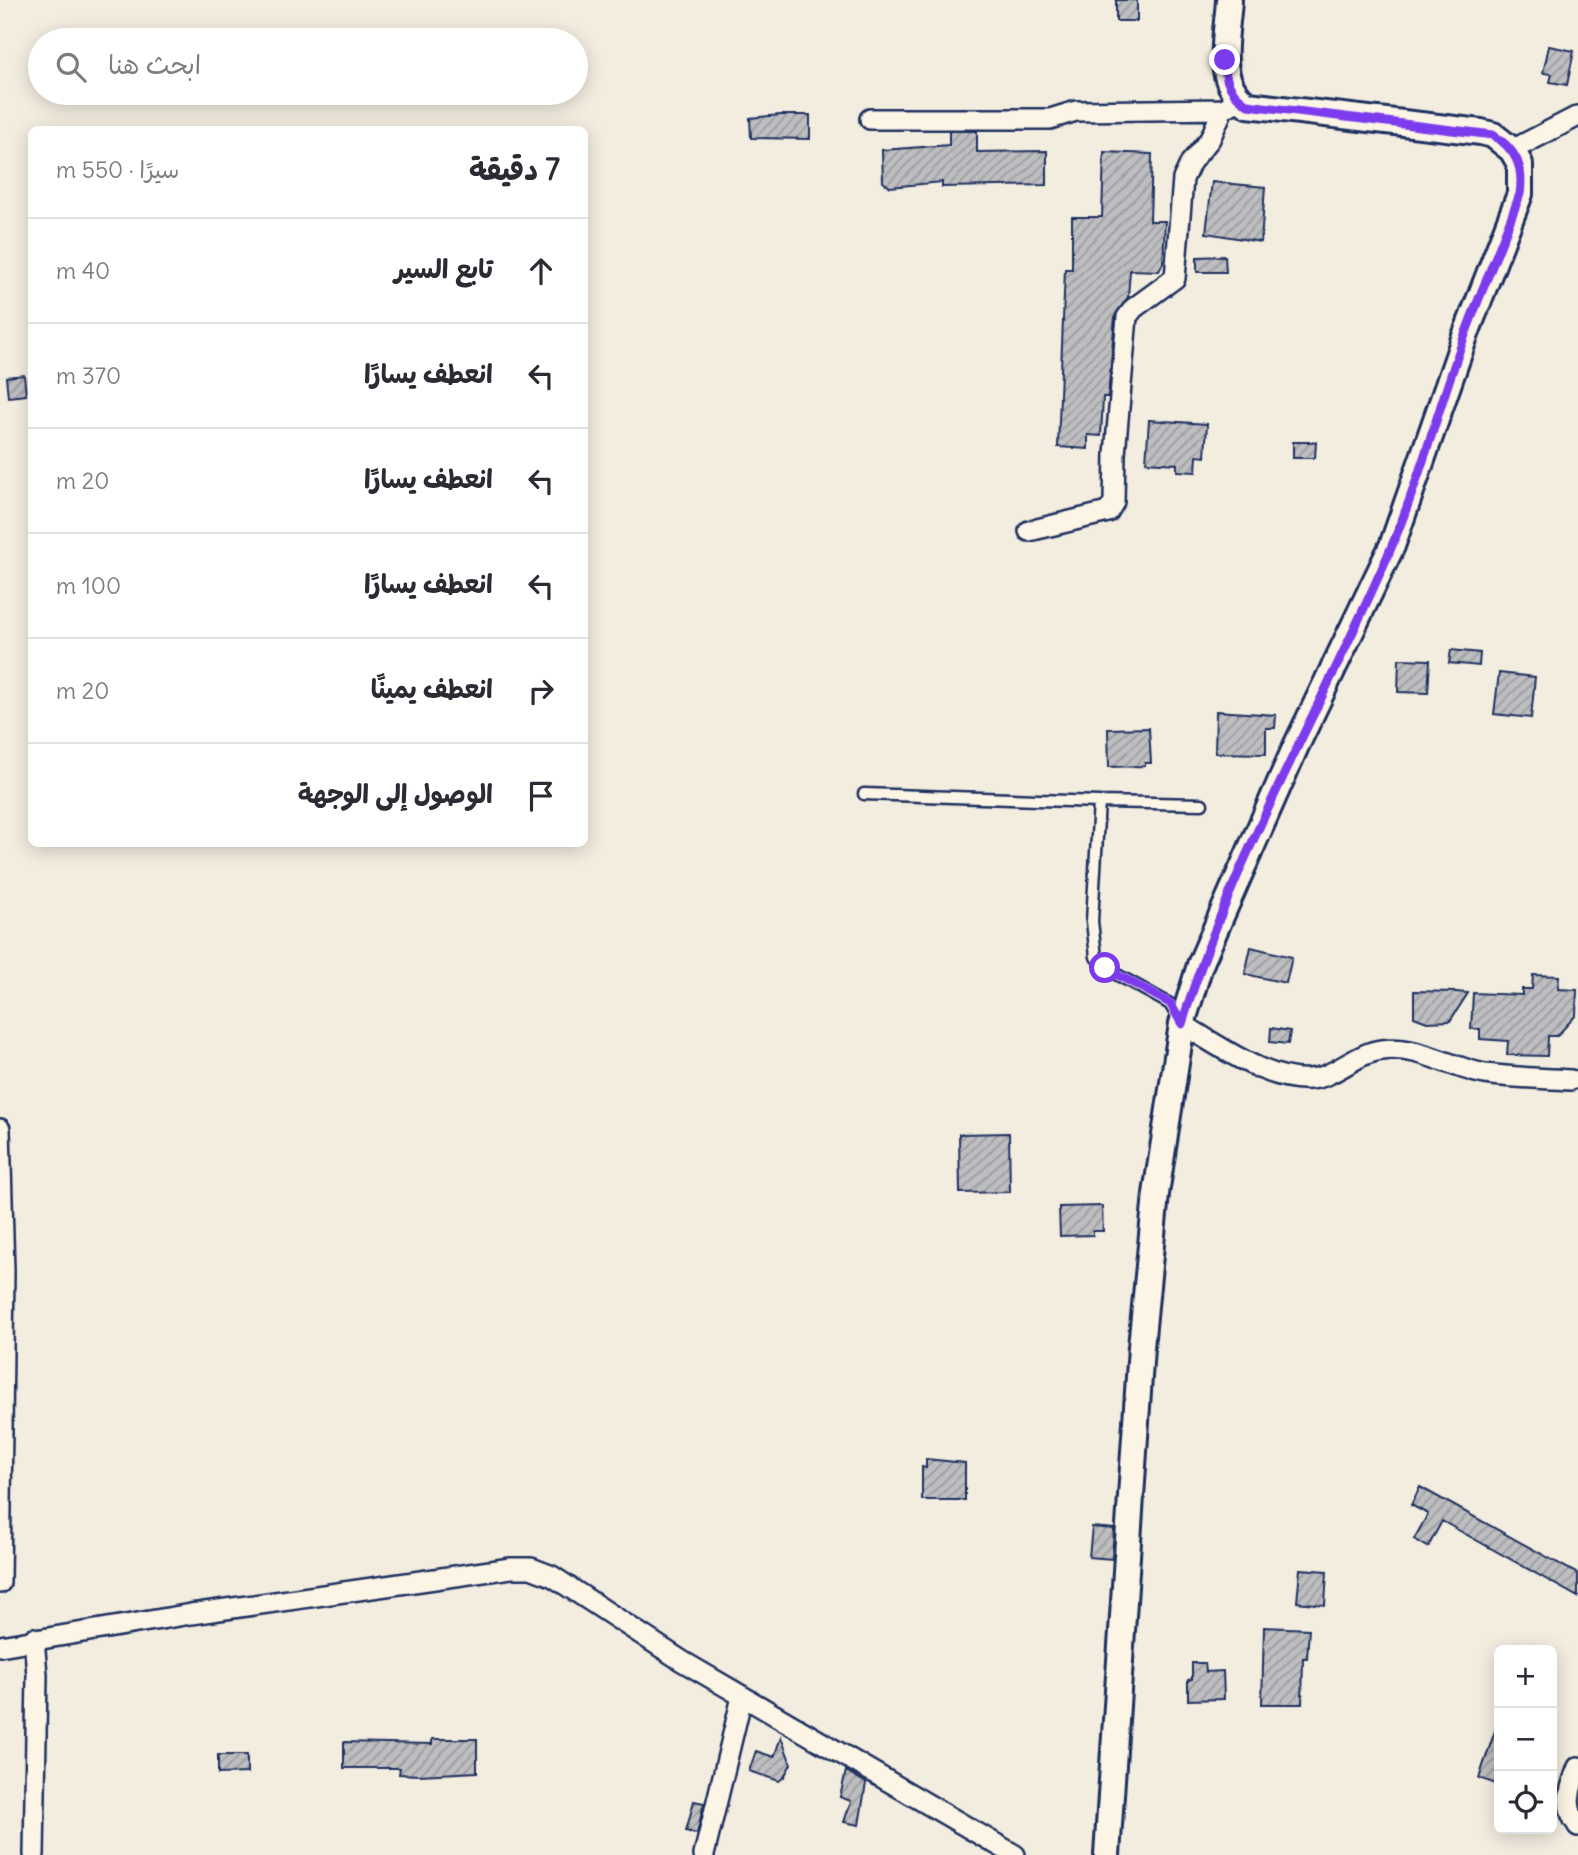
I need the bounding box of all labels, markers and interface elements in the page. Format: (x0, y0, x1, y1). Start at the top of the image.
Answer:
search box (28, 28, 588, 105)
route end (1209, 44, 1240, 75)
icon: search (52, 48, 90, 86)
text: ابحث هنا (108, 48, 201, 81)
text: 7 دقيقة (469, 150, 560, 188)
text: سيرًا · 550 m (56, 155, 179, 184)
text: تابع السير (394, 252, 493, 285)
icon: ahead (522, 252, 560, 290)
text: 40 m (56, 256, 110, 285)
text: انعطف يسارًا (364, 357, 493, 390)
icon: left (522, 357, 560, 395)
text: 370 m (56, 361, 121, 390)
text: انعطف يسارًا (364, 462, 493, 495)
icon: left (522, 462, 560, 500)
text: 20 m (56, 466, 109, 495)
text: انعطف يسارًا (364, 567, 493, 600)
icon: left (522, 567, 560, 605)
text: 100 m (56, 571, 121, 600)
text: انعطف يمينًا (371, 672, 493, 705)
icon: right (522, 672, 560, 710)
text: 20 m (56, 676, 109, 705)
text: الوصول إلى الوجهة (298, 777, 493, 810)
icon: arrive (522, 777, 560, 815)
route start (1089, 952, 1120, 983)
map controls (1494, 1645, 1557, 1834)
button: + (1494, 1645, 1557, 1708)
button: − (1494, 1708, 1557, 1771)
button: locate (1494, 1771, 1557, 1834)

